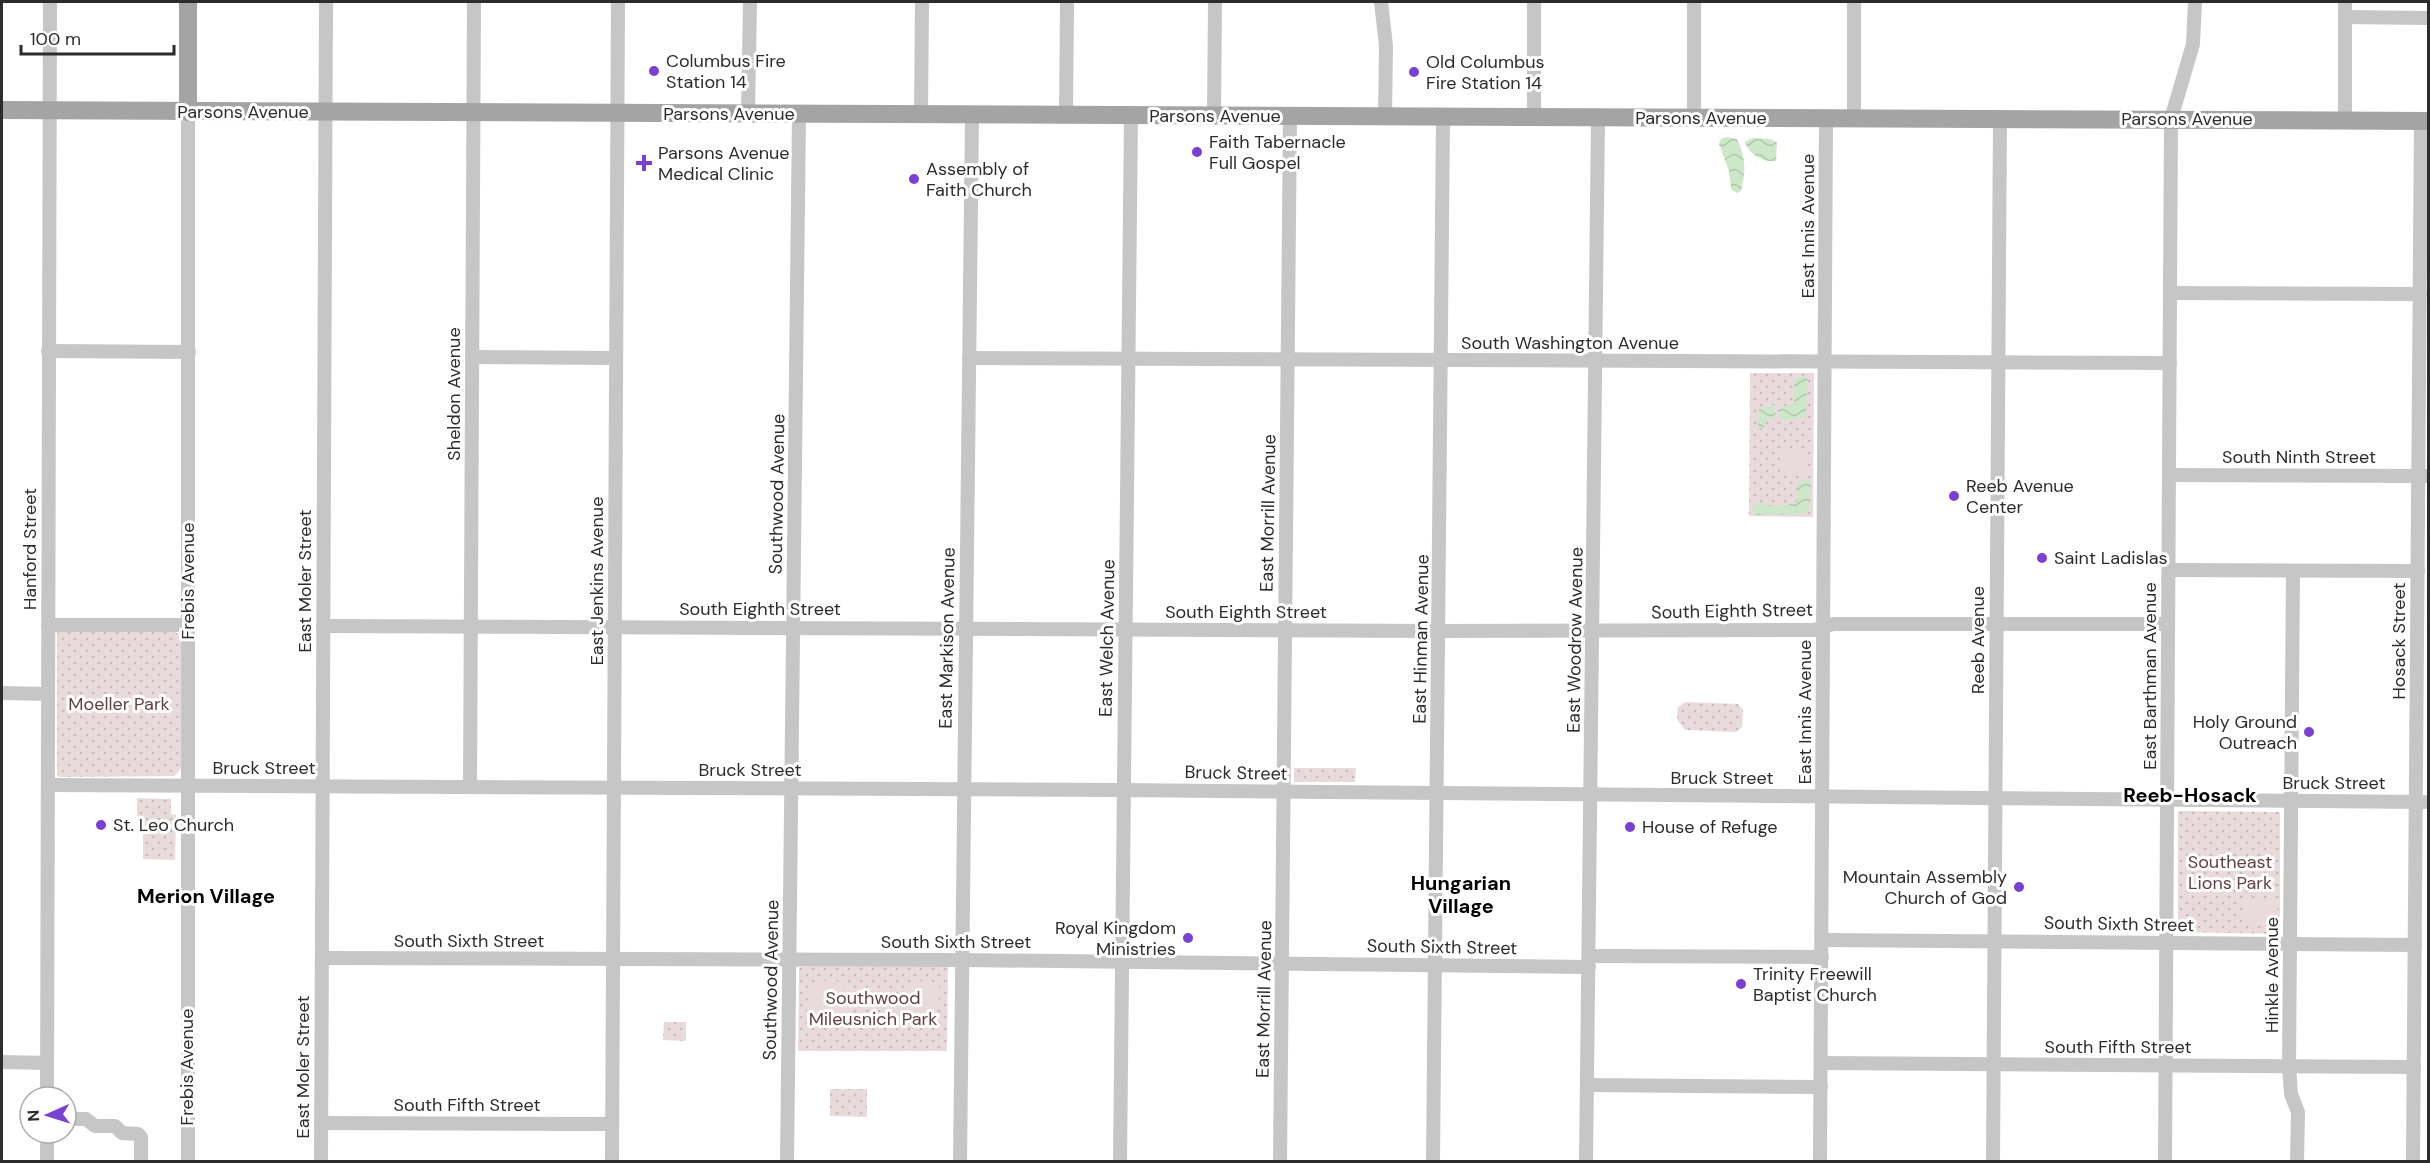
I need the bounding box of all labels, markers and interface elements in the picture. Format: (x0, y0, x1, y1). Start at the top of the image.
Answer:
scale bar (21, 18, 174, 56)
text: 100 m (30, 27, 81, 51)
place label: Columbus Fire Station 14 (666, 49, 786, 94)
place label: Old Columbus Fire Station 14 (1426, 50, 1545, 95)
marker: Columbus Fire Station 14 (647, 64, 661, 78)
marker: Old Columbus Fire Station 14 (1407, 65, 1421, 79)
street label: Parsons Avenue (177, 100, 309, 124)
street label: Parsons Avenue (663, 102, 795, 126)
street label: Parsons Avenue (1149, 104, 1281, 128)
street label: Parsons Avenue (1635, 106, 1767, 130)
street label: Parsons Avenue (2121, 107, 2253, 131)
place label: Faith Tabernacle Full Gospel (1209, 130, 1346, 175)
place label: Parsons Avenue Medical Clinic (658, 141, 790, 186)
marker: Faith Tabernacle Full Gospel (1190, 145, 1204, 159)
marker: Parsons Avenue Medical Clinic (635, 154, 653, 172)
street label: East Innis Avenue (1796, 154, 1820, 298)
place label: Assembly of Faith Church (926, 157, 1032, 202)
marker: Assembly of Faith Church (907, 172, 921, 186)
street label: Sheldon Avenue (442, 327, 466, 461)
street label: South Washington Avenue (1461, 331, 1679, 355)
street label: Southwood Avenue (764, 413, 790, 575)
street label: East Morrill Avenue (1255, 434, 1281, 592)
street label: South Ninth Street (2222, 445, 2376, 469)
place label: Reeb Avenue Center (1966, 474, 2074, 519)
street label: Hanford Street (18, 488, 42, 610)
marker: Reeb Avenue Center (1947, 489, 1961, 503)
street label: East Jenkins Avenue (585, 497, 609, 665)
street label: East Moler Street (293, 510, 317, 652)
street label: Frebis Avenue (176, 523, 200, 639)
place label: Saint Ladislas (2054, 546, 2168, 570)
street label: East Markison Avenue (933, 547, 961, 729)
street label: East Woodrow Avenue (1561, 547, 1589, 733)
marker: Saint Ladislas (2035, 551, 2049, 565)
street label: East Hinman Avenue (1408, 554, 1434, 724)
street label: East Welch Avenue (1094, 559, 1120, 717)
street label: East Barthman Avenue (2138, 582, 2162, 770)
street label: Hosack Street (2387, 583, 2411, 699)
street label: Reeb Avenue (1966, 586, 1990, 694)
street label: South Eighth Street (679, 597, 841, 621)
street label: South Eighth Street (1651, 598, 1813, 624)
street label: South Eighth Street (1165, 600, 1327, 624)
street label: East Innis Avenue (1793, 640, 1817, 784)
park label: Moeller Park (68, 692, 170, 716)
place label: Holy Ground Outreach (2193, 710, 2297, 755)
marker: Holy Ground Outreach (2302, 725, 2316, 739)
street label: Bruck Street (213, 756, 316, 780)
street label: Bruck Street (699, 758, 802, 782)
street label: Bruck Street (1184, 760, 1288, 786)
street label: Bruck Street (1671, 766, 1774, 790)
street label: Bruck Street (2283, 771, 2386, 795)
district label: Reeb-Hosack (2123, 782, 2257, 808)
place label: St. Leo Church (113, 813, 234, 837)
place label: House of Refuge (1642, 815, 1778, 839)
marker: St. Leo Church (94, 818, 108, 832)
marker: House of Refuge (1623, 820, 1637, 834)
park label: Southeast Lions Park (2188, 850, 2272, 895)
place label: Mountain Assembly Church of God (1843, 865, 2007, 910)
district label: Hungarian Village (1411, 870, 1511, 919)
marker: Mountain Assembly Church of God (2012, 880, 2026, 894)
district label: Merion Village (137, 883, 275, 909)
street label: Southwood Avenue (758, 899, 784, 1061)
street label: South Sixth Street (2044, 911, 2194, 937)
place label: Royal Kingdom Ministries (1055, 916, 1176, 961)
street label: Hinkle Avenue (2260, 917, 2284, 1033)
street label: East Morrill Avenue (1251, 920, 1277, 1078)
street label: South Sixth Street (394, 929, 544, 953)
street label: South Sixth Street (881, 930, 1031, 954)
marker: Royal Kingdom Ministries (1181, 931, 1195, 945)
street label: South Sixth Street (1367, 934, 1517, 960)
place label: Trinity Freewill Baptist Church (1753, 962, 1877, 1007)
marker: Trinity Freewill Baptist Church (1734, 977, 1748, 991)
park label: Southwood Mileusnich Park (809, 986, 937, 1031)
street label: East Moler Street (291, 996, 315, 1138)
street label: Frebis Avenue (175, 1009, 199, 1125)
street label: South Fifth Street (2045, 1035, 2191, 1059)
north arrow (18, 1085, 78, 1145)
street label: South Fifth Street (394, 1093, 540, 1117)
text: N (23, 1109, 44, 1122)

